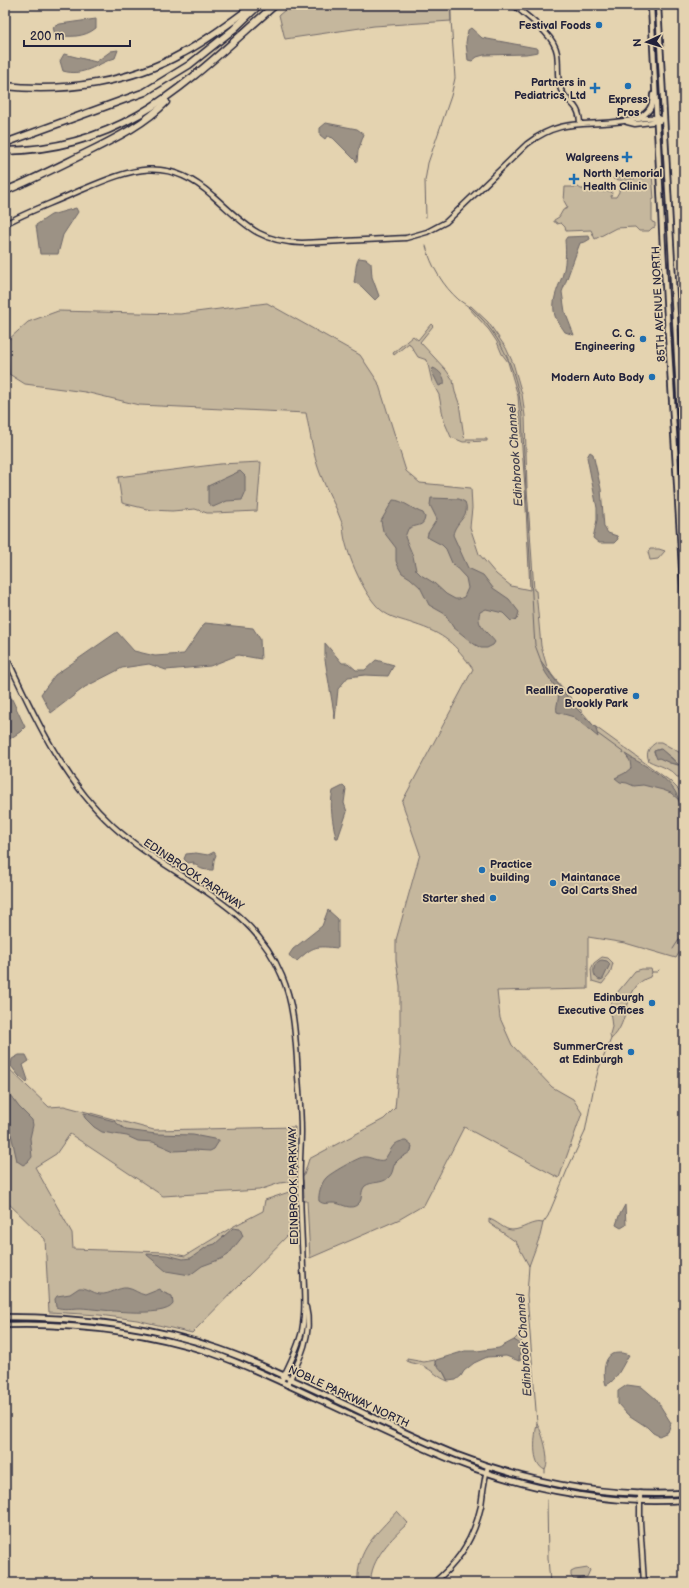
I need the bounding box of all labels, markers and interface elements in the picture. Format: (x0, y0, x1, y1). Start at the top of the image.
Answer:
place label: Festival Foods (519, 19, 592, 32)
marker: Festival Foods (594, 20, 604, 30)
scale bar (24, 22, 130, 48)
north arrow (627, 22, 667, 62)
text: 200 m (30, 29, 64, 44)
text: N (631, 38, 644, 47)
place label: Partners in Pediatrics, Ltd (514, 76, 586, 102)
marker: Express Pros (623, 81, 633, 91)
marker: Partners in Pediatrics, Ltd (589, 82, 601, 94)
place label: Express Pros (608, 93, 648, 119)
place label: Walgreens (566, 151, 620, 164)
marker: Walgreens (622, 152, 632, 162)
place label: North Memorial Health Clinic (583, 167, 663, 193)
marker: North Memorial Health Clinic (568, 173, 580, 185)
street label: 85TH AVENUE NORTH (649, 246, 668, 362)
place label: C. C. Engineering (575, 327, 636, 353)
marker: C. C. Engineering (638, 334, 648, 344)
place label: Modern Auto Body (551, 371, 644, 384)
marker: Modern Auto Body (647, 372, 657, 382)
water label: Edinbrook Channel (504, 402, 527, 507)
place label: Reallife Cooperative Brookly Park (525, 684, 628, 710)
marker: Reallife Cooperative Brookly Park (631, 691, 641, 701)
street label: EDINBROOK PARKWAY (141, 836, 247, 913)
place label: Practice building (490, 858, 532, 884)
marker: Practice building (477, 865, 487, 875)
place label: Maintanace Gol Carts Shed (561, 871, 637, 897)
marker: Maintanace Gol Carts Shed (548, 878, 558, 888)
place label: Starter shed (423, 892, 485, 905)
marker: Starter shed (488, 893, 498, 903)
place label: Edinburgh Executive Offices (558, 991, 645, 1017)
marker: Edinburgh Executive Offices (647, 998, 657, 1008)
place label: SummerCrest at Edinburgh (553, 1040, 623, 1066)
marker: SummerCrest at Edinburgh (626, 1047, 636, 1057)
street label: EDINBROOK PARKWAY (286, 1126, 301, 1245)
water label: Edinbrook Channel (513, 1292, 536, 1397)
street label: NOBLE PARKWAY NORTH (286, 1363, 411, 1430)

